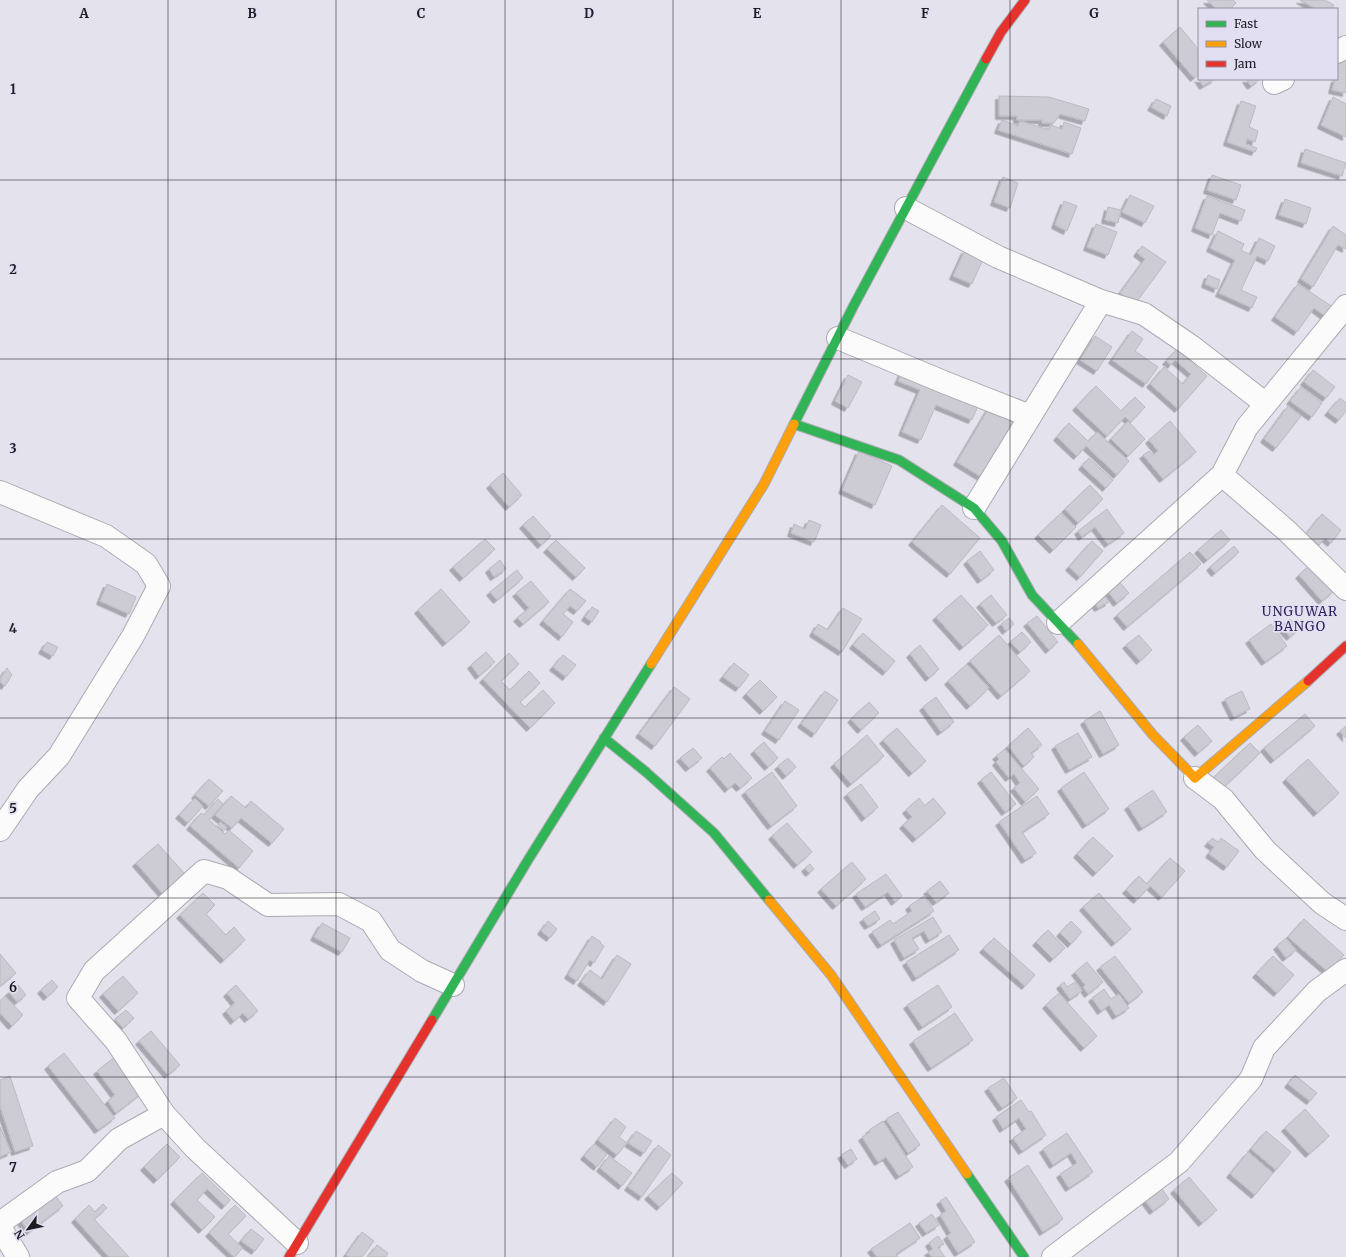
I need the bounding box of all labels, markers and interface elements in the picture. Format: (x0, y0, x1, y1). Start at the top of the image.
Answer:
text: A (78, 5, 89, 22)
text: B (247, 5, 257, 22)
text: C (417, 5, 426, 22)
text: D (584, 5, 594, 22)
text: E (753, 5, 762, 22)
text: F (921, 5, 929, 22)
text: G (1089, 5, 1099, 22)
legend (1198, 8, 1338, 80)
text: Fast (1234, 16, 1258, 31)
text: Slow (1234, 36, 1263, 51)
text: Jam (1233, 56, 1257, 71)
text: 1 (10, 81, 16, 98)
text: 2 (9, 261, 17, 278)
text: 3 (9, 440, 17, 457)
district label: UNGUWAR BANGO (1262, 603, 1338, 635)
text: 4 (9, 620, 18, 637)
text: 5 (9, 800, 17, 817)
text: 6 (9, 979, 17, 996)
text: 7 (9, 1159, 17, 1176)
north arrow (8, 1209, 48, 1249)
text: N (11, 1227, 28, 1242)

